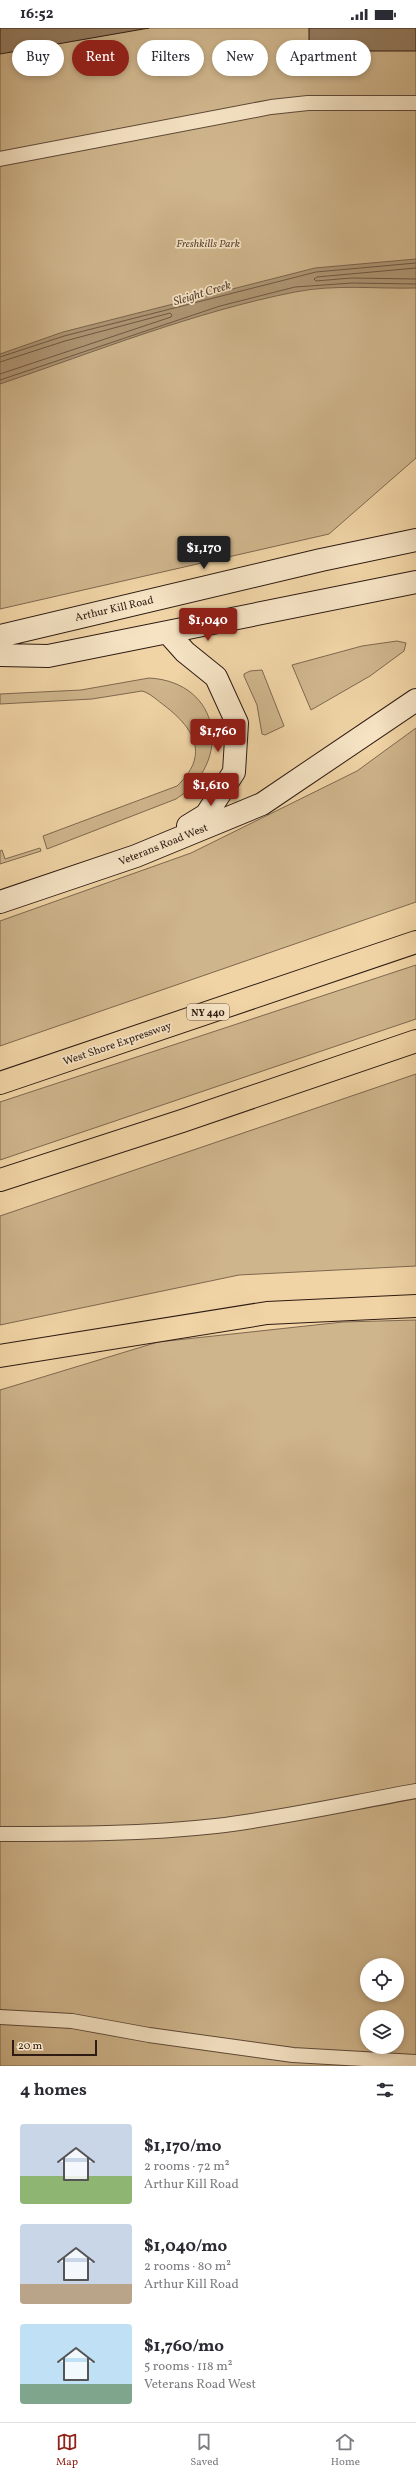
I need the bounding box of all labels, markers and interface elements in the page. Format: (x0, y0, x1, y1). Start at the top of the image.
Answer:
text: 16:52 (20, 4, 54, 25)
chip: Buy (12, 40, 64, 76)
chip: Rent (72, 40, 129, 76)
chip: Filters (137, 40, 204, 76)
chip: New (212, 40, 268, 76)
chip: Apartment (276, 40, 371, 76)
park label: Freshkills Park (176, 237, 240, 252)
water label: Sleight Creek (172, 278, 233, 310)
pin: $1,170 (171, 536, 237, 570)
text: $1,170 (186, 540, 222, 558)
street label: Arthur Kill Road (74, 593, 155, 626)
pin: $1,040 (175, 608, 241, 642)
text: $1,040 (188, 612, 228, 630)
pin: $1,760 (185, 719, 251, 753)
text: $1,760 (199, 723, 237, 741)
pin: $1,610 (178, 773, 244, 807)
text: $1,610 (193, 777, 229, 795)
street label: Veterans Road West (117, 821, 210, 870)
road number: NY 440 (187, 1004, 229, 1020)
street label: West Shore Expressway (61, 1019, 174, 1070)
map controls (360, 1958, 404, 2054)
button: locate (360, 1958, 404, 2002)
button: layers (360, 2010, 404, 2054)
scale bar (12, 2038, 97, 2057)
text: 20 m (18, 2039, 42, 2054)
text: 4 homes (20, 2079, 87, 2102)
icon: filters (374, 2079, 396, 2101)
text: $1,170/mo (144, 2135, 221, 2158)
icon: home (52, 2140, 100, 2188)
text: 2 rooms · 72 m² (144, 2158, 230, 2176)
text: Arthur Kill Road (144, 2176, 239, 2194)
text: $1,040/mo (144, 2235, 227, 2258)
icon: home (52, 2240, 100, 2288)
text: 2 rooms · 80 m² (144, 2258, 231, 2276)
text: Arthur Kill Road (144, 2276, 239, 2294)
text: $1,760/mo (144, 2335, 224, 2358)
icon: home (52, 2340, 100, 2388)
text: 5 rooms · 118 m² (144, 2358, 233, 2376)
text: Veterans Road West (144, 2376, 256, 2394)
tab: Map (56, 2431, 78, 2470)
tab: Saved (190, 2431, 219, 2470)
tab: Home (331, 2431, 360, 2470)

